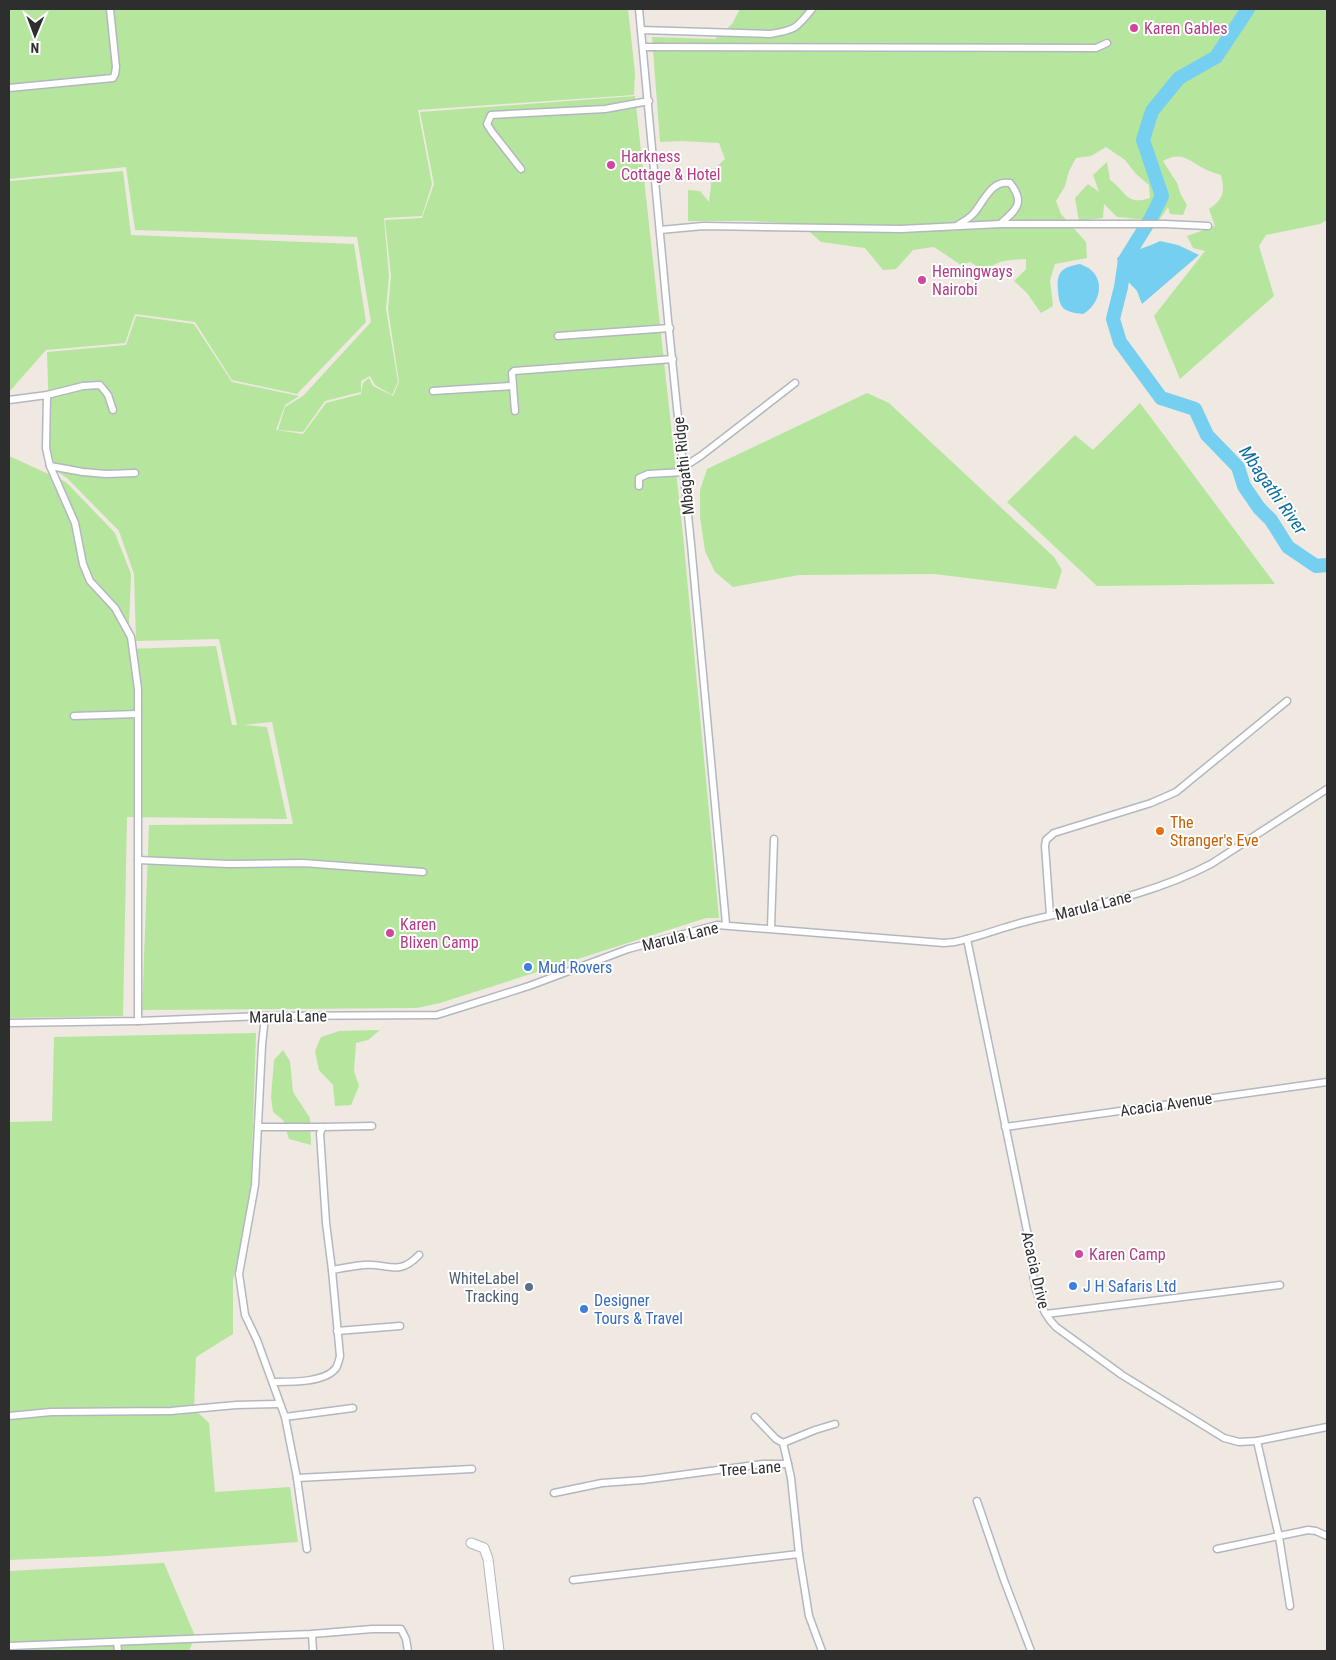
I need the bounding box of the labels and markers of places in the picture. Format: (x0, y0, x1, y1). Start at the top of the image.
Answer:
place label: Karen Gables (1144, 19, 1228, 38)
marker: Karen Gables (1128, 22, 1140, 34)
place label: Harkness Cottage & Hotel (621, 147, 721, 184)
marker: Harkness Cottage & Hotel (605, 159, 617, 171)
place label: Hemingways Nairobi (932, 262, 1013, 299)
marker: Hemingways Nairobi (916, 274, 928, 286)
place label: The Stranger's Eve (1170, 813, 1259, 850)
marker: The Stranger's Eve (1154, 825, 1166, 837)
place label: Karen Blixen Camp (400, 915, 479, 952)
marker: Karen Blixen Camp (384, 927, 396, 939)
place label: Mud Rovers (538, 958, 612, 977)
marker: Mud Rovers (522, 961, 534, 973)
place label: Karen Camp (1089, 1245, 1166, 1264)
marker: Karen Camp (1073, 1248, 1085, 1260)
place label: WhiteLabel Tracking (449, 1269, 519, 1306)
place label: J H Safaris Ltd (1083, 1277, 1176, 1296)
marker: J H Safaris Ltd (1067, 1280, 1079, 1292)
marker: WhiteLabel Tracking (523, 1281, 535, 1293)
place label: Designer Tours & Travel (594, 1291, 683, 1328)
marker: Designer Tours & Travel (578, 1303, 590, 1315)

